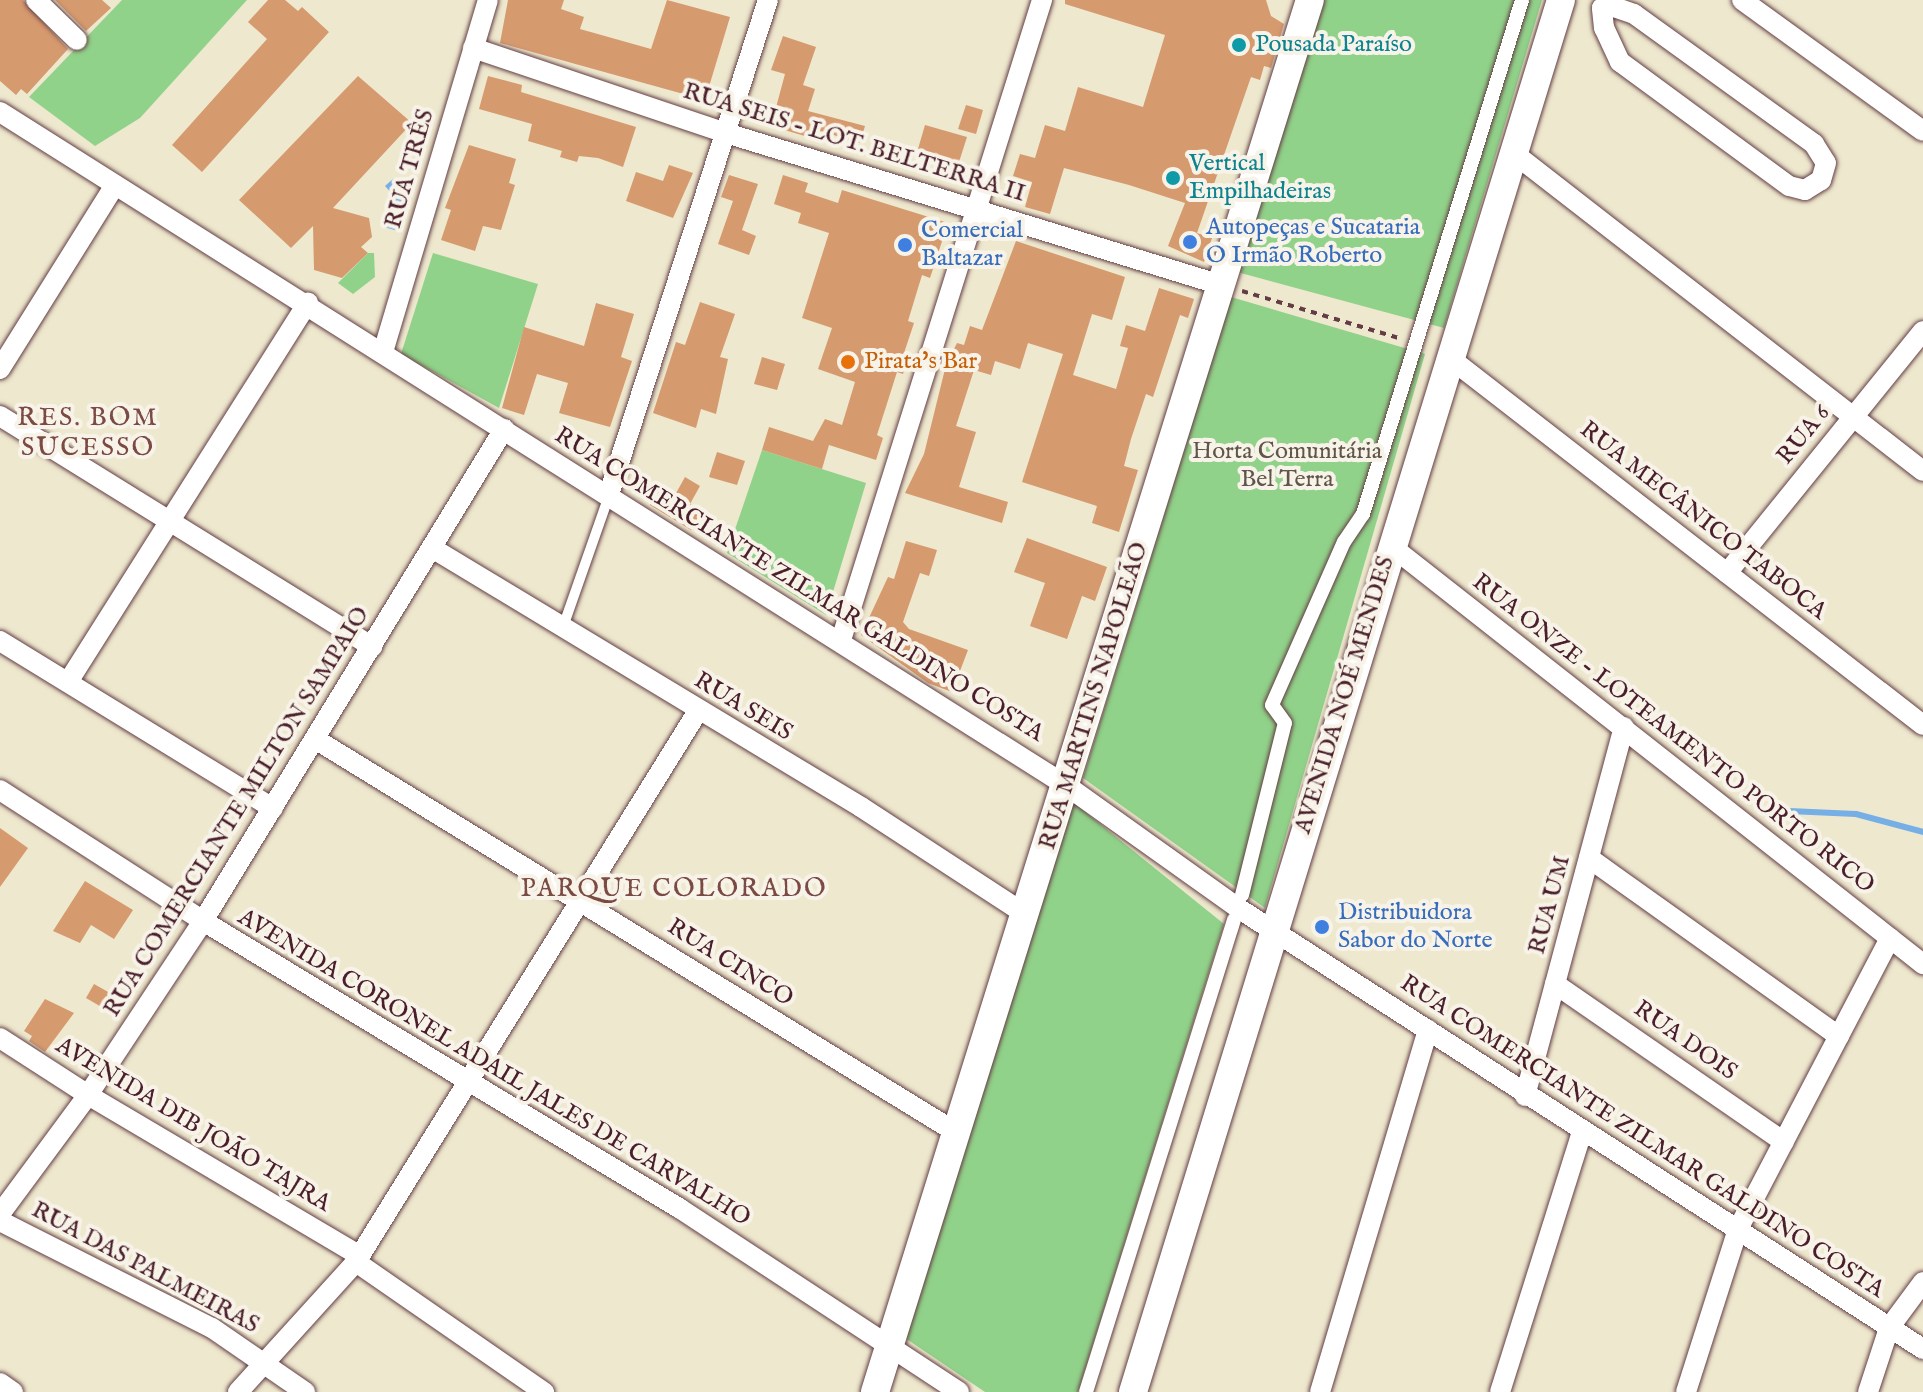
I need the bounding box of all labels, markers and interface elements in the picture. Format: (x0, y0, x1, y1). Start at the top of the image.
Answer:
place label: Pousada Paraíso (1255, 31, 1412, 59)
marker: Pousada Paraíso (1230, 36, 1248, 54)
street label: RUA SEIS - LOT. BELTERRA II (679, 77, 1029, 209)
street label: RUA TRÊS (379, 106, 441, 232)
place label: Vertical Empilhadeiras (1189, 150, 1331, 206)
marker: Vertical Empilhadeiras (1164, 169, 1182, 187)
place label: Autopeças e Sucataria O Irmão Roberto (1206, 214, 1420, 270)
place label: Comercial Baltazar (921, 217, 1023, 273)
marker: Autopeças e Sucataria O Irmão Roberto (1181, 233, 1199, 251)
marker: Comercial Baltazar (896, 236, 914, 254)
place label: Pirata's Bar (864, 348, 977, 376)
marker: Pirata's Bar (839, 353, 857, 371)
street label: RUA 6 (1771, 399, 1837, 471)
district label: RES. BOM SUCESSO (17, 402, 159, 464)
street label: RUA MECÂNICO TABOCA (1574, 416, 1832, 626)
street label: RUA COMERCIANTE ZILMAR GALDINO COSTA (549, 421, 1049, 749)
park label: Horta Comunitária Bel Terra (1192, 438, 1382, 494)
street label: RUA MARTINS NAPOLEÃO (1033, 539, 1155, 853)
street label: AVENIDA NOÉ MENDES (1289, 553, 1401, 837)
street label: RUA ONZE - LOTEAMENTO PORTO RICO (1466, 568, 1880, 900)
street label: RUA COMERCIANTE MILTON SAMPAIO (98, 602, 376, 1022)
street label: RUA SEIS (689, 666, 797, 748)
street label: RUA UM (1523, 853, 1577, 957)
district label: PARQUE COLORADO (521, 873, 827, 905)
place label: Distribuidora Sabor do Norte (1338, 899, 1492, 955)
street label: AVENIDA CORONEL ADAIL JALES DE CARVALHO (233, 903, 755, 1233)
street label: RUA CINCO (662, 913, 798, 1013)
marker: Distribuidora Sabor do Norte (1313, 918, 1331, 936)
street label: RUA COMERCIANTE ZILMAR GALDINO COSTA (1394, 969, 1890, 1305)
street label: RUA DOIS (1628, 995, 1742, 1087)
street label: AVENIDA DIB JOÃO TAJRA (50, 1031, 336, 1219)
street label: RUA DAS PALMEIRAS (26, 1196, 264, 1340)

